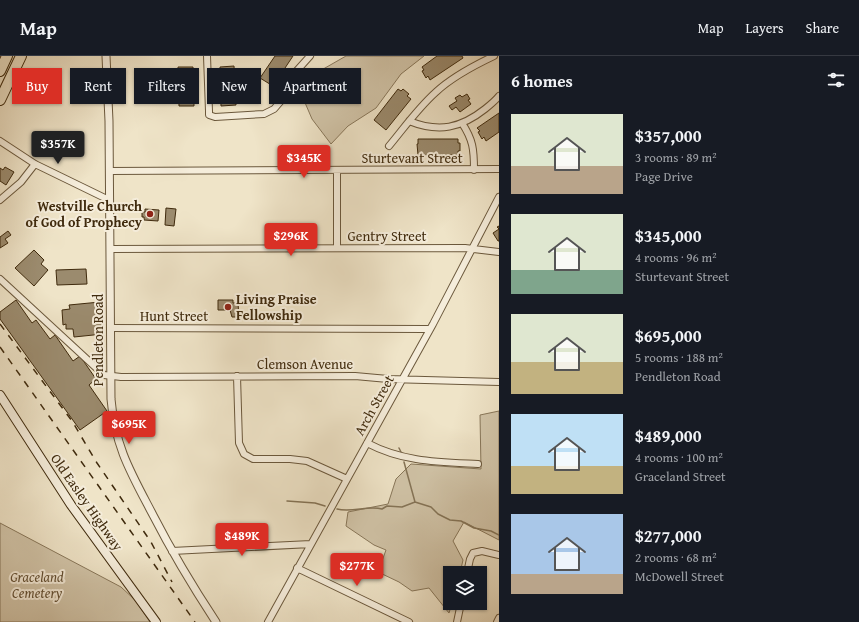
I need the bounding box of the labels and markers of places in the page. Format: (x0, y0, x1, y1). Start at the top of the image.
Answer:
pin: $357K (30, 131, 86, 165)
pin: $345K (276, 145, 332, 179)
place label: Westville Church of God of Prophecy (26, 196, 143, 232)
marker: Westville Church of God of Prophecy (145, 209, 155, 219)
pin: $296K (263, 223, 319, 257)
place label: Living Praise Fellowship (236, 289, 317, 325)
marker: Living Praise Fellowship (223, 302, 233, 312)
pin: $695K (101, 411, 157, 445)
pin: $489K (214, 523, 270, 557)
pin: $277K (329, 553, 385, 587)

